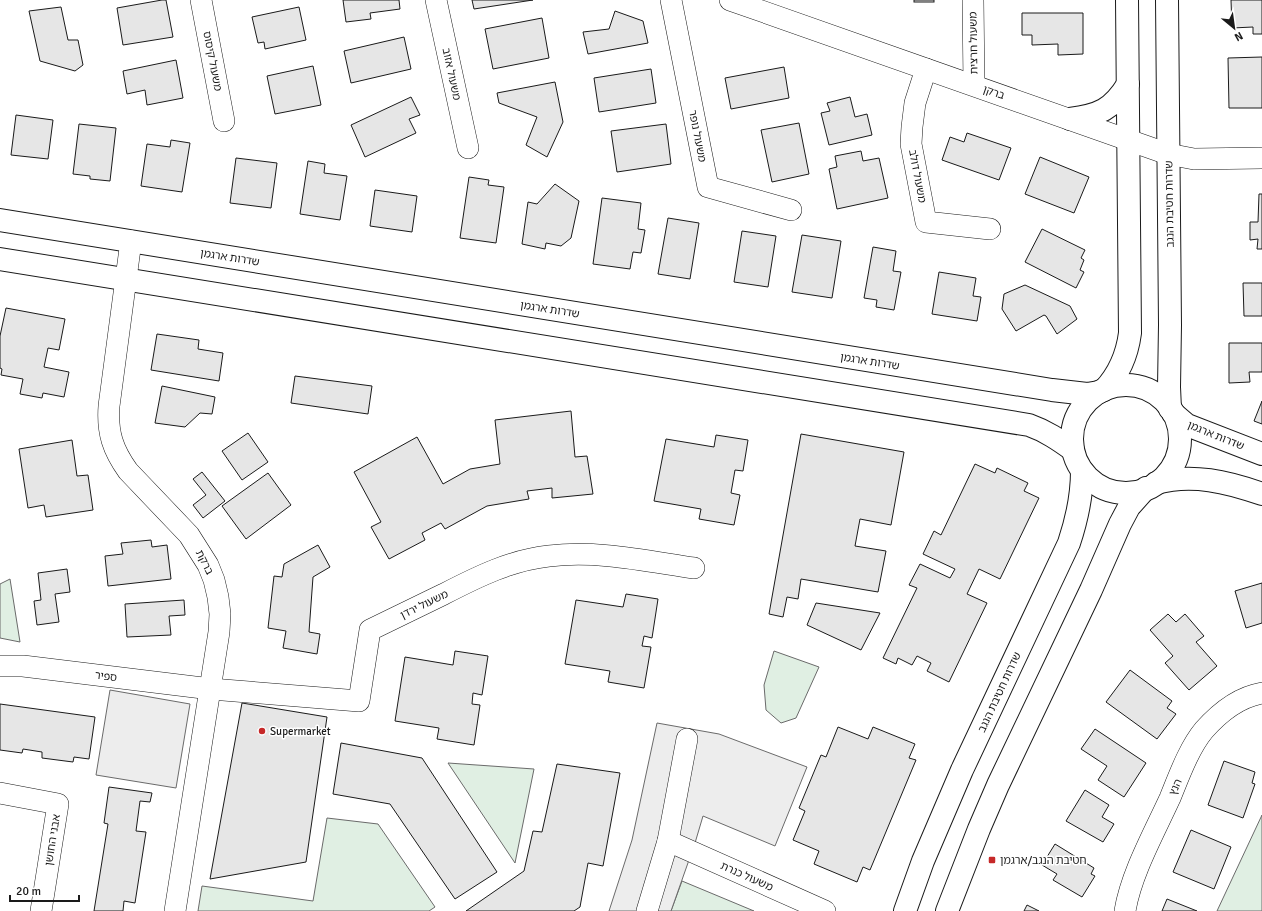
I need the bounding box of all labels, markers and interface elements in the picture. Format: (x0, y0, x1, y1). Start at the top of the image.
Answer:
north arrow (1214, 8, 1254, 48)
street label: משעול חרצית (966, 11, 981, 74)
text: N (1232, 29, 1245, 44)
street label: משעול קיסוס (200, 30, 225, 92)
street label: משעול אזוב (440, 47, 463, 102)
street label: ברקן (981, 83, 1006, 102)
street label: משעול נופר (686, 109, 709, 163)
street label: משעול דולב (906, 148, 929, 204)
street label: שדרות חטיבת הנגב (1162, 160, 1177, 248)
street label: שדרות ארגמן (199, 246, 261, 269)
street label: שדרות ארגמן (519, 298, 581, 321)
street label: שדרות ארגמן (839, 350, 901, 373)
street label: שדרות ארגמן (1186, 418, 1246, 453)
street label: ברקת (193, 548, 216, 577)
street label: משעול ירדן (398, 587, 450, 622)
street label: שדרות חטיבת הנגב (975, 650, 1024, 734)
street label: ספיר (94, 669, 118, 684)
place label: Supermarket (270, 725, 331, 738)
marker: Supermarket (257, 726, 267, 736)
street label: הנץ (1166, 777, 1185, 798)
street label: אבני החושן (42, 813, 63, 867)
place label: חטיבת הנגב/ארגמן (1000, 854, 1087, 867)
marker: חטיבת הנגב/ארגמן (987, 855, 997, 865)
street label: משעול כנרת (718, 859, 775, 894)
scale bar (10, 877, 79, 903)
text: 20 m (16, 884, 41, 899)

